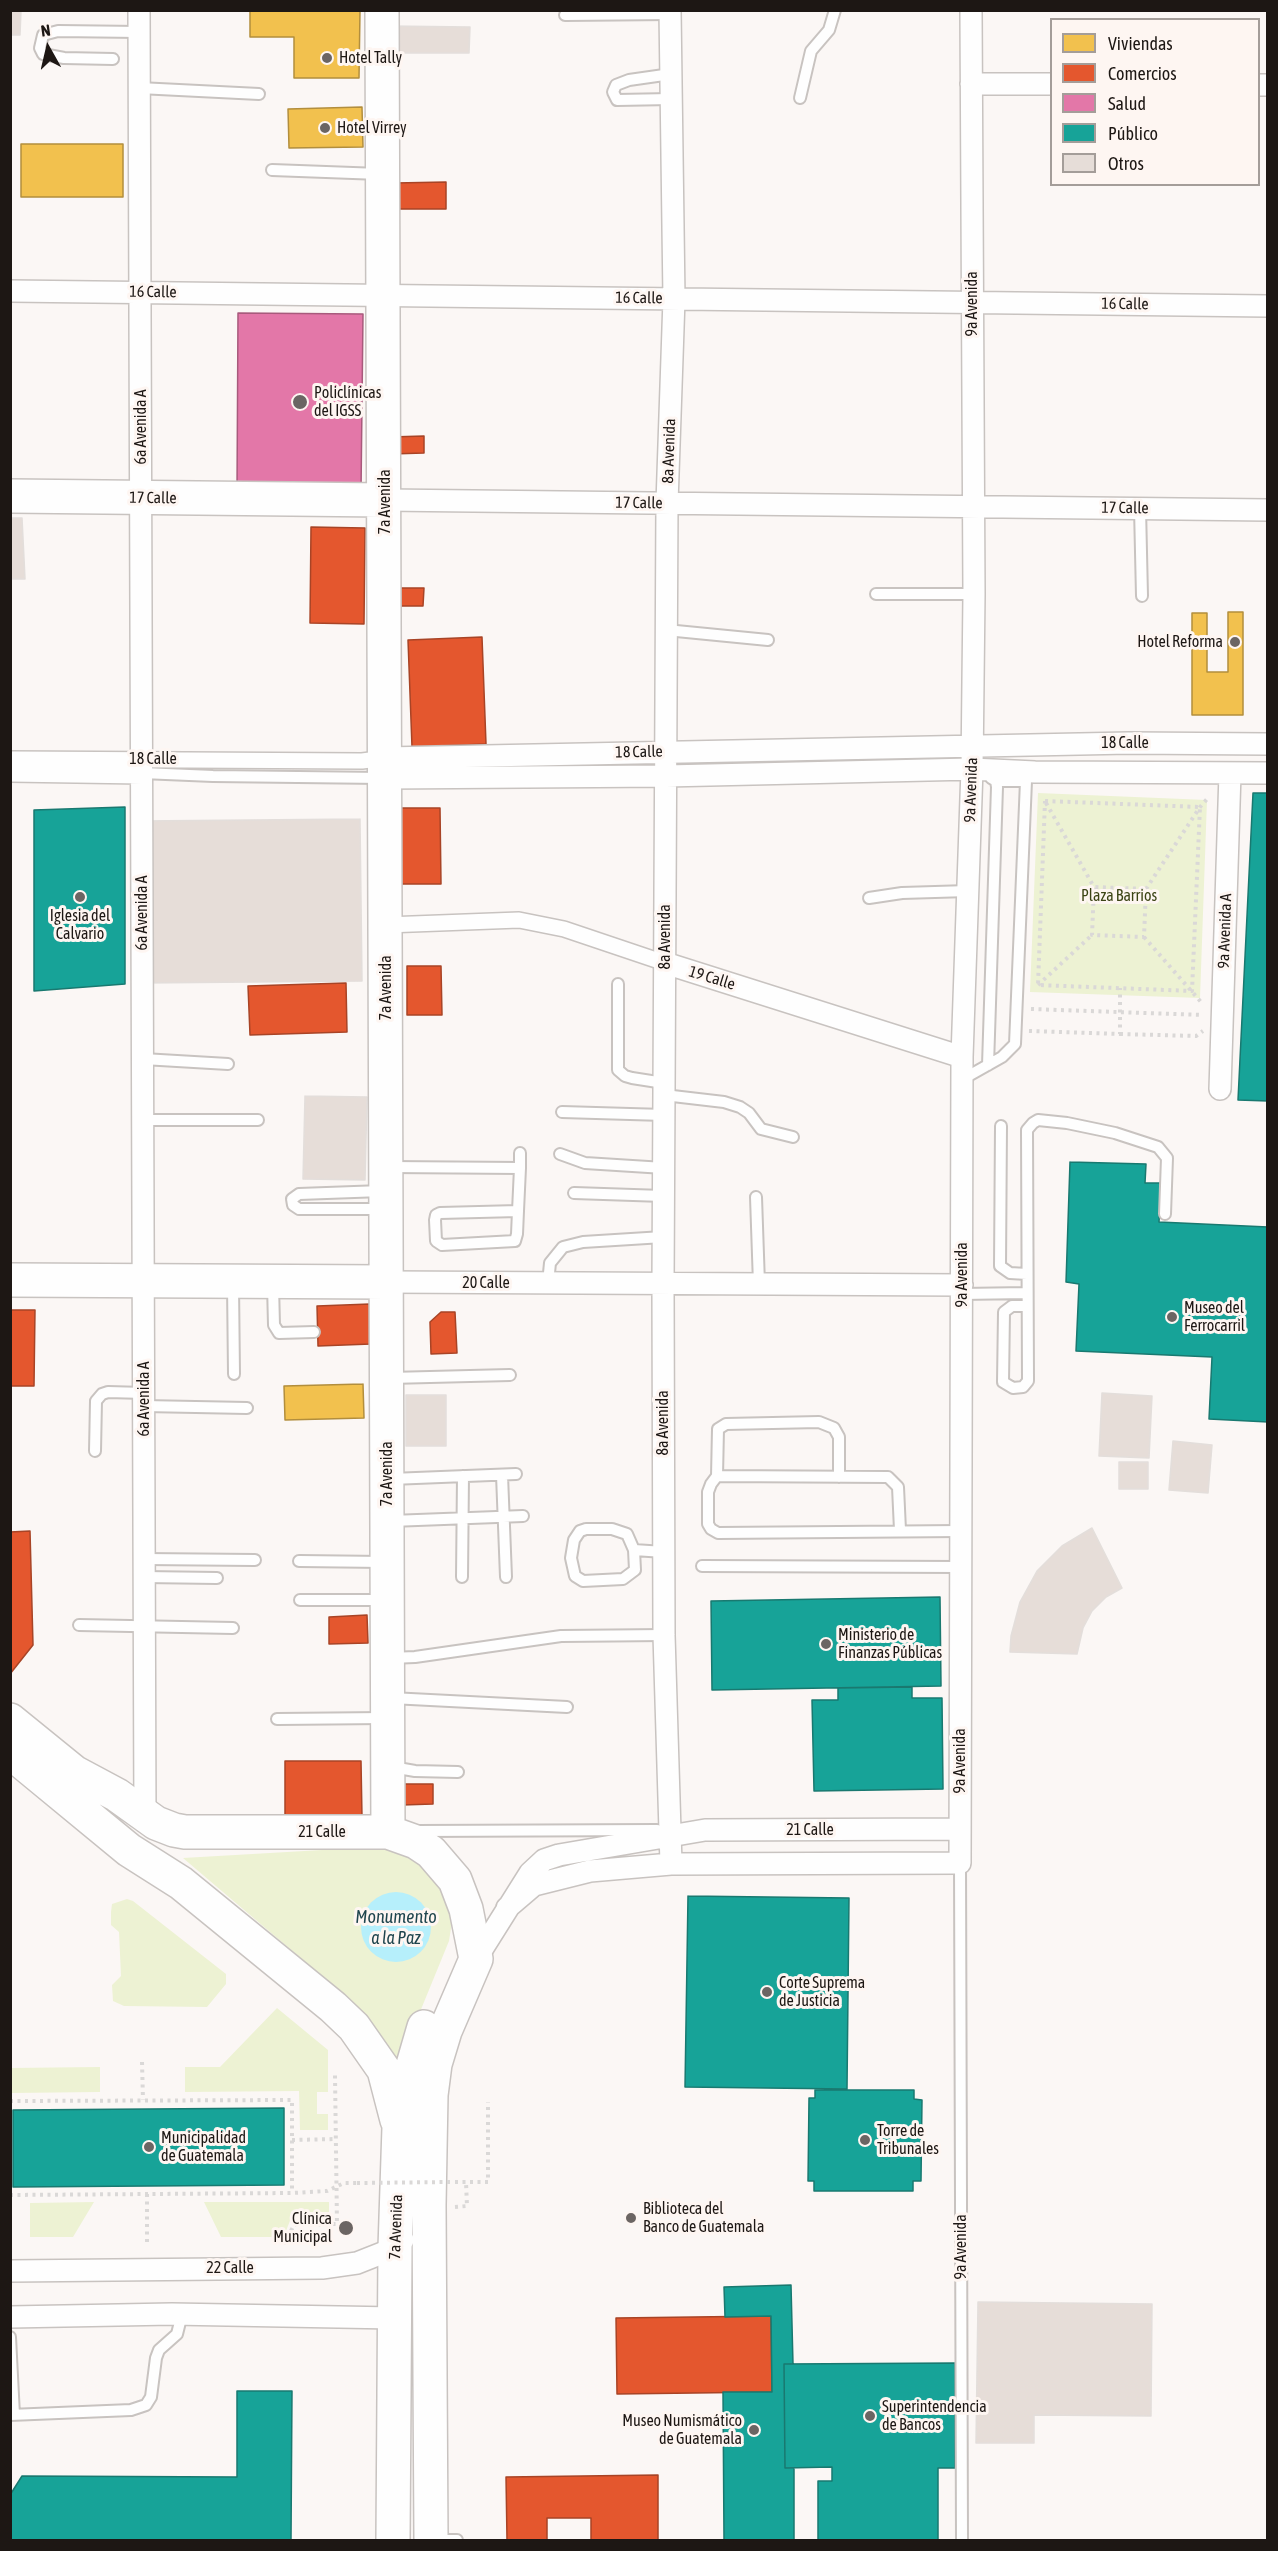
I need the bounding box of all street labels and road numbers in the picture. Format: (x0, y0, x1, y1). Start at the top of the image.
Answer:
street label: 9a Avenida (962, 271, 982, 337)
street label: 16 Calle (129, 282, 177, 302)
street label: 16 Calle (615, 288, 663, 308)
street label: 16 Calle (1101, 294, 1149, 314)
street label: 6a Avenida A (131, 389, 151, 465)
street label: 8a Avenida (658, 418, 680, 484)
street label: 7a Avenida (375, 469, 395, 535)
street label: 17 Calle (129, 488, 177, 508)
street label: 17 Calle (615, 493, 663, 513)
street label: 17 Calle (1101, 498, 1149, 518)
street label: 18 Calle (1101, 733, 1149, 753)
street label: 18 Calle (615, 742, 663, 762)
street label: 18 Calle (129, 749, 177, 769)
street label: 9a Avenida (960, 757, 982, 823)
street label: 6a Avenida A (132, 875, 152, 951)
street label: 9a Avenida A (1214, 893, 1236, 969)
street label: 8a Avenida (655, 904, 675, 970)
street label: 7a Avenida (376, 955, 396, 1021)
street label: 19 Calle (687, 962, 737, 994)
street label: 9a Avenida (952, 1242, 972, 1308)
street label: 20 Calle (462, 1273, 510, 1293)
street label: 6a Avenida A (134, 1361, 154, 1437)
street label: 8a Avenida (653, 1390, 673, 1456)
street label: 7a Avenida (377, 1441, 397, 1507)
street label: 9a Avenida (950, 1728, 970, 1794)
street label: 21 Calle (786, 1820, 834, 1840)
street label: 21 Calle (298, 1822, 346, 1842)
street label: 7a Avenida (385, 2194, 407, 2260)
street label: 9a Avenida (951, 2214, 971, 2280)
street label: 22 Calle (206, 2258, 254, 2278)

